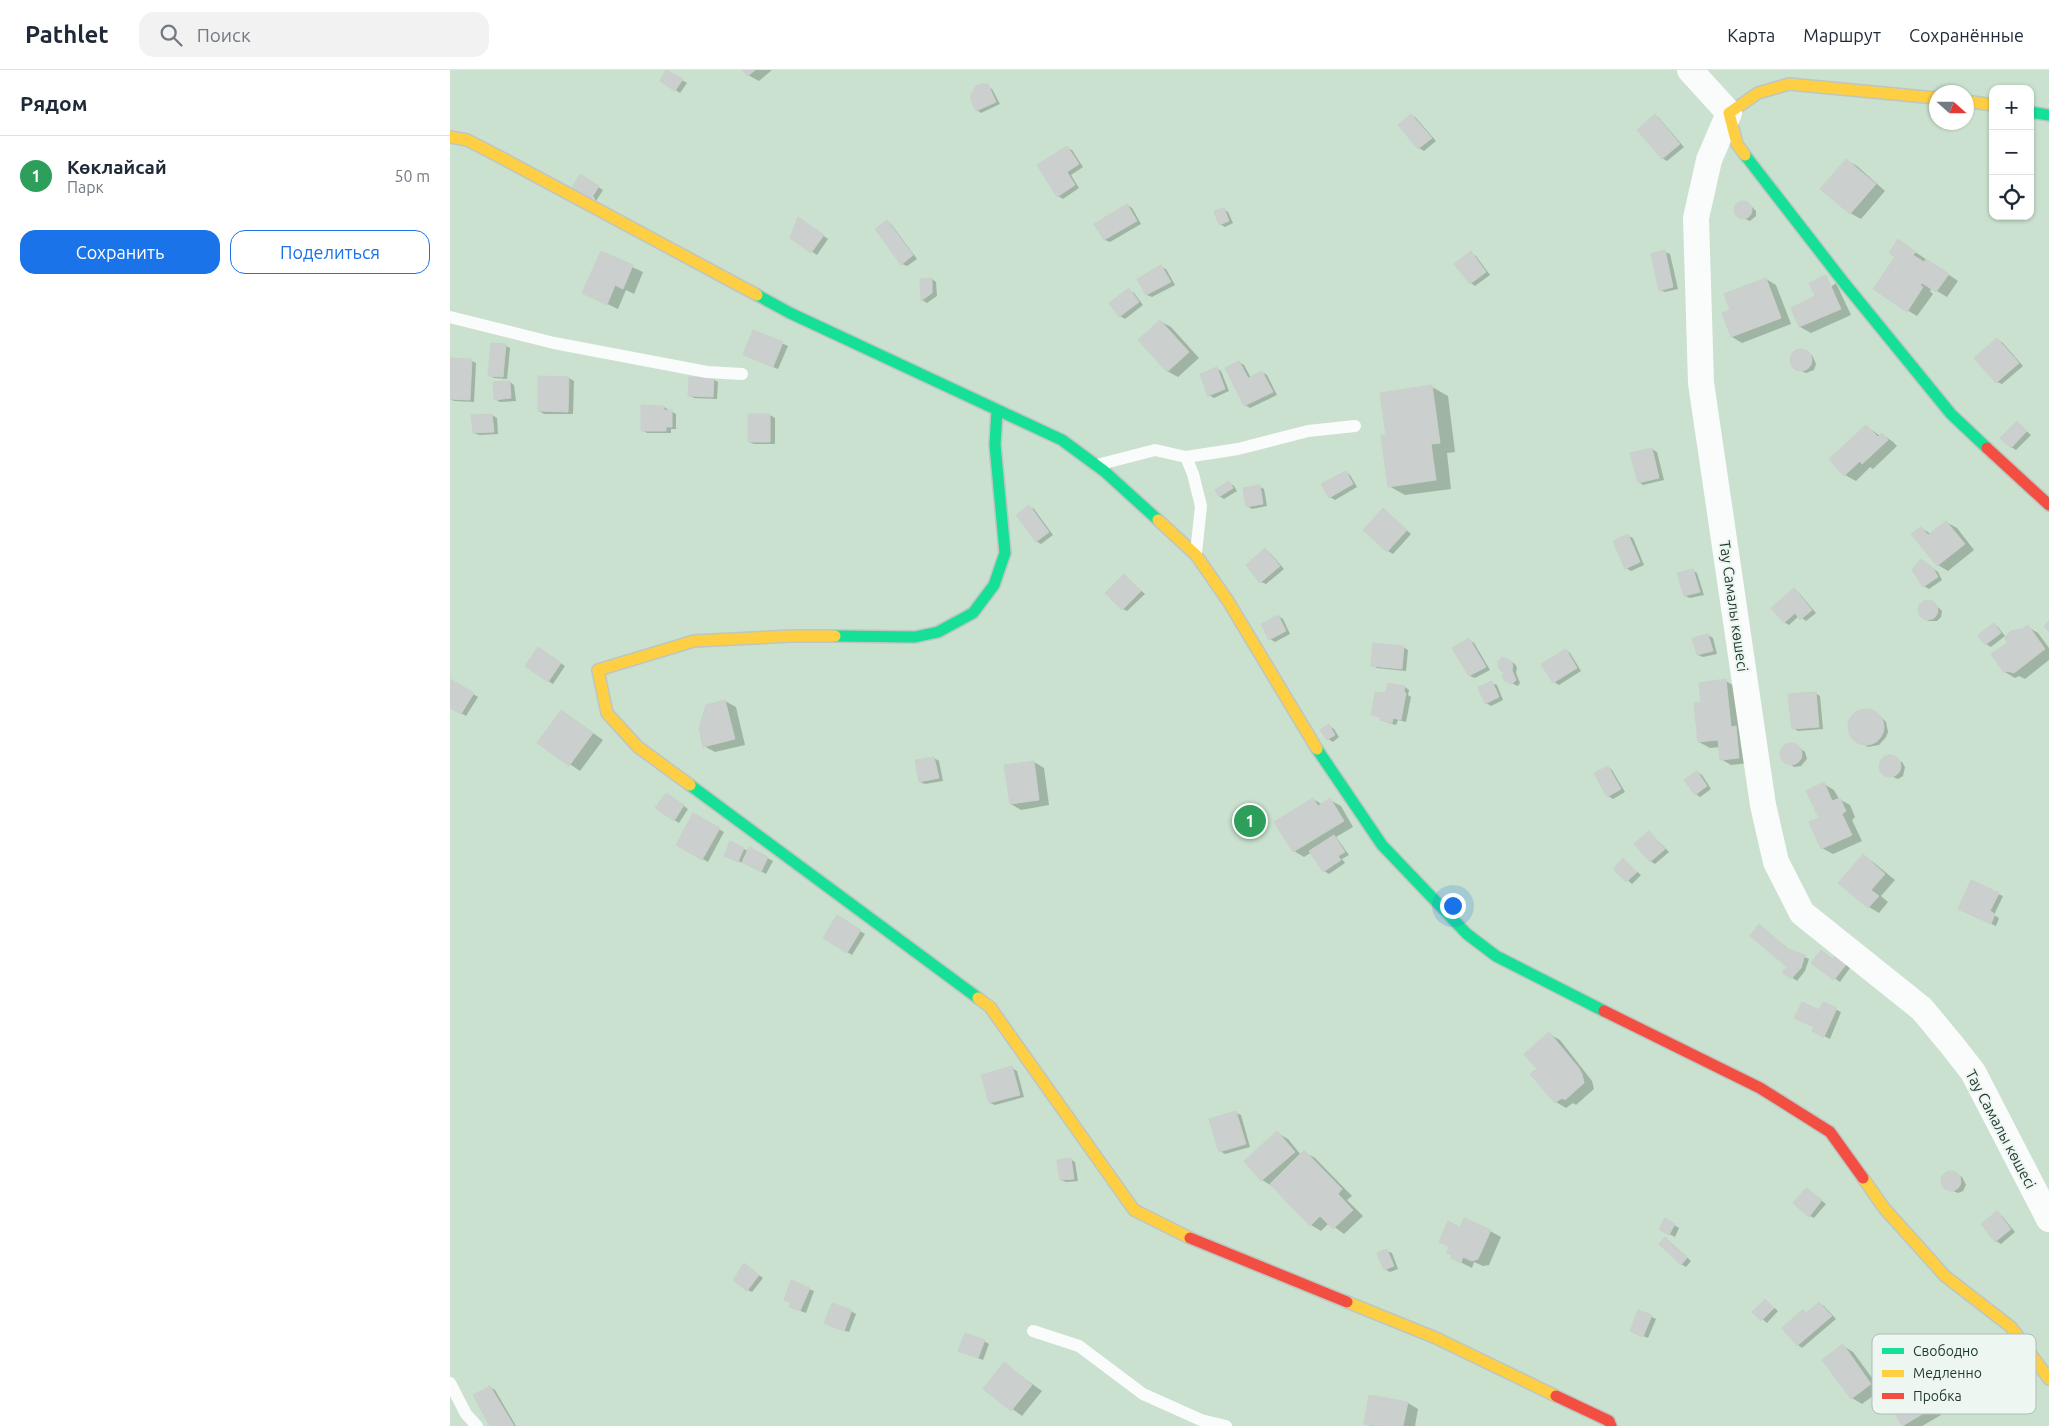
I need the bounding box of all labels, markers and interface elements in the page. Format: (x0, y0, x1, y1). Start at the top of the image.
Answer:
search box (139, 12, 489, 57)
text: Pathlet (25, 21, 109, 48)
icon: search (157, 21, 185, 49)
text: Поиск (197, 24, 251, 46)
text: Карта (1727, 25, 1775, 45)
text: Маршрут (1803, 25, 1881, 45)
text: Сохранённые (1909, 25, 2024, 45)
north arrow (1929, 85, 1974, 130)
map controls (1989, 85, 2034, 220)
button: + (1989, 85, 2034, 130)
text: Рядом (20, 91, 88, 115)
button: − (1989, 130, 2034, 175)
text: Көклайсай (67, 156, 167, 178)
text: 1 (31, 167, 41, 185)
text: 50 m (394, 167, 430, 185)
button: locate (1989, 175, 2034, 220)
text: Парк (67, 178, 104, 196)
button: Сохранить (20, 230, 220, 274)
button: Поделиться (230, 230, 430, 274)
street label: Тау Самалы көшесі (1716, 539, 1752, 673)
pin: 1 (1234, 802, 1266, 840)
your location (1440, 893, 1466, 919)
street label: Тау Самалы көшесі (1962, 1067, 2040, 1191)
legend (1872, 1334, 2036, 1414)
text: Свободно (1913, 1343, 1978, 1359)
text: Медленно (1913, 1365, 1982, 1381)
text: Пробка (1913, 1388, 1962, 1404)

